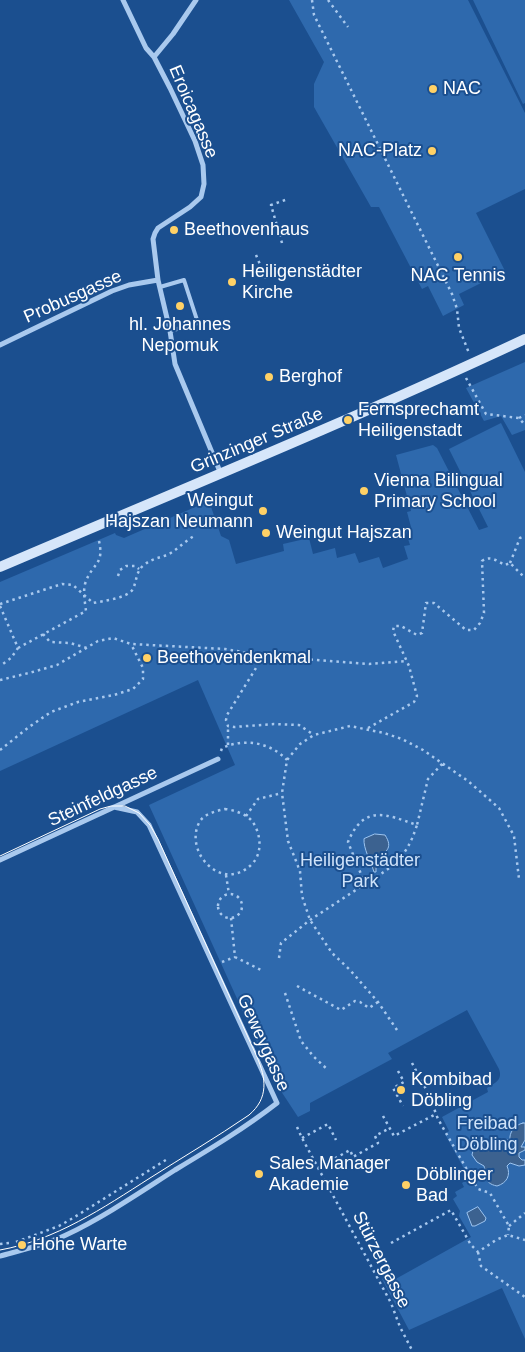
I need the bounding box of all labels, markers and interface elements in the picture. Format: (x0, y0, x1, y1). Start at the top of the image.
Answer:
street label: Eroicagasse (164, 62, 222, 162)
place label: NAC (443, 78, 481, 100)
marker: NAC (427, 83, 439, 95)
place label: NAC-Platz (338, 140, 422, 162)
marker: NAC-Platz (426, 145, 438, 157)
place label: Beethovenhaus (184, 219, 309, 241)
marker: Beethovenhaus (168, 224, 180, 236)
marker: NAC Tennis (452, 251, 464, 263)
place label: Heiligenstädter Kirche (242, 261, 362, 304)
place label: NAC Tennis (410, 265, 506, 287)
street label: Probusgasse (21, 266, 125, 328)
marker: Heiligenstädter Kirche (226, 276, 238, 288)
marker: hl. Johannes Nepomuk (174, 300, 186, 312)
place label: hl. Johannes Nepomuk (129, 314, 231, 356)
place label: Berghof (279, 366, 342, 388)
marker: Berghof (263, 371, 275, 383)
place label: Fernsprechamt Heiligenstadt (358, 399, 479, 442)
street label: Grinzinger Straße (187, 403, 327, 479)
marker: Fernsprechamt Heiligenstadt (342, 414, 354, 426)
place label: Vienna Bilingual Primary School (374, 470, 503, 512)
marker: Vienna Bilingual Primary School (358, 485, 370, 497)
place label: Weingut Hajszan Neumann (105, 490, 253, 532)
marker: Weingut Hajszan Neumann (257, 505, 269, 517)
place label: Weingut Hajszan (276, 522, 412, 544)
marker: Weingut Hajszan (260, 527, 272, 539)
place label: Beethovendenkmal (157, 647, 311, 669)
marker: Beethovendenkmal (141, 652, 153, 664)
street label: Steinfeldgasse (45, 762, 161, 832)
park label: Heiligenstädter Park (300, 850, 420, 892)
street label: Geweygasse (232, 991, 294, 1095)
place label: Kombibad Döbling (411, 1069, 492, 1112)
marker: Kombibad Döbling (395, 1084, 407, 1096)
park label: Freibad Döbling (456, 1113, 518, 1156)
place label: Sales Manager Akademie (269, 1153, 390, 1196)
place label: Döblinger Bad (416, 1164, 493, 1206)
marker: Sales Manager Akademie (253, 1168, 265, 1180)
marker: Döblinger Bad (400, 1179, 412, 1191)
street label: Stürzergasse (347, 1208, 415, 1312)
place label: Hohe Warte (32, 1234, 127, 1256)
marker: Hohe Warte (16, 1239, 28, 1251)

